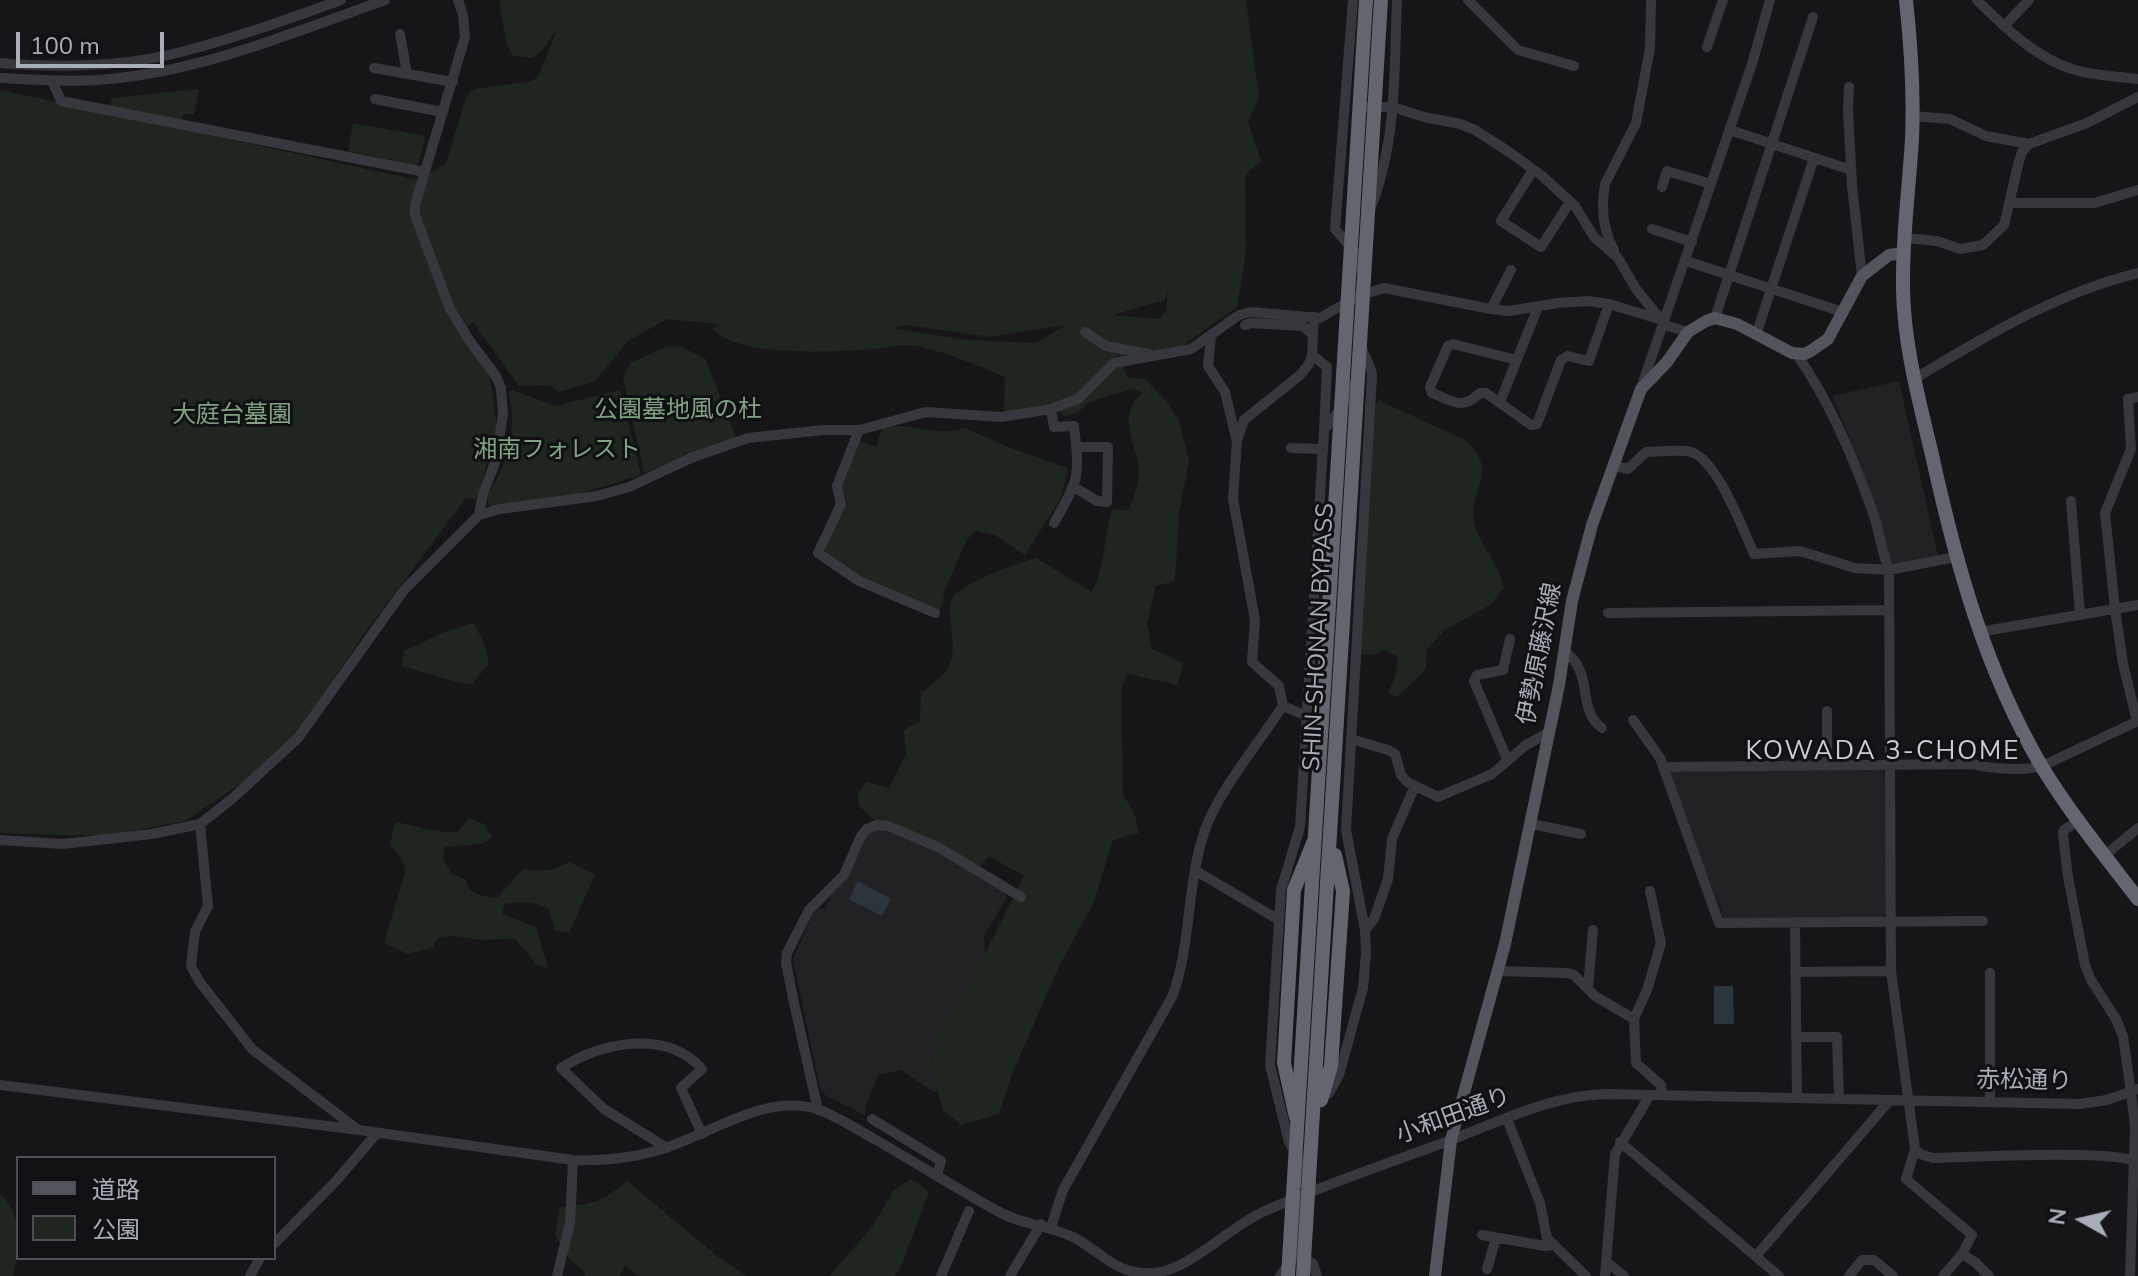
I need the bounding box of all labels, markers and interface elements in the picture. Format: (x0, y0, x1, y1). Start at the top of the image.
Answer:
scale bar (20, 16, 168, 66)
text: 100 m (30, 30, 100, 62)
park label: 公園墓地風の杜 (594, 397, 762, 425)
park label: 大庭台墓園 (172, 402, 292, 430)
park label: 湘南フォレスト (473, 437, 641, 465)
street label: SHIN-SHONAN BYPASS (1299, 502, 1341, 772)
street label: 伊勢原藤沢線 (1513, 581, 1569, 727)
district label: KOWADA 3-CHOME (1745, 737, 2021, 769)
street label: 赤松通り (1976, 1067, 2072, 1097)
street label: 小和田通り (1393, 1083, 1515, 1151)
legend (16, 1156, 276, 1260)
text: 道路 (92, 1174, 140, 1206)
north arrow (2042, 1180, 2122, 1260)
text: N (2042, 1206, 2074, 1227)
text: 公園 (92, 1214, 140, 1246)

